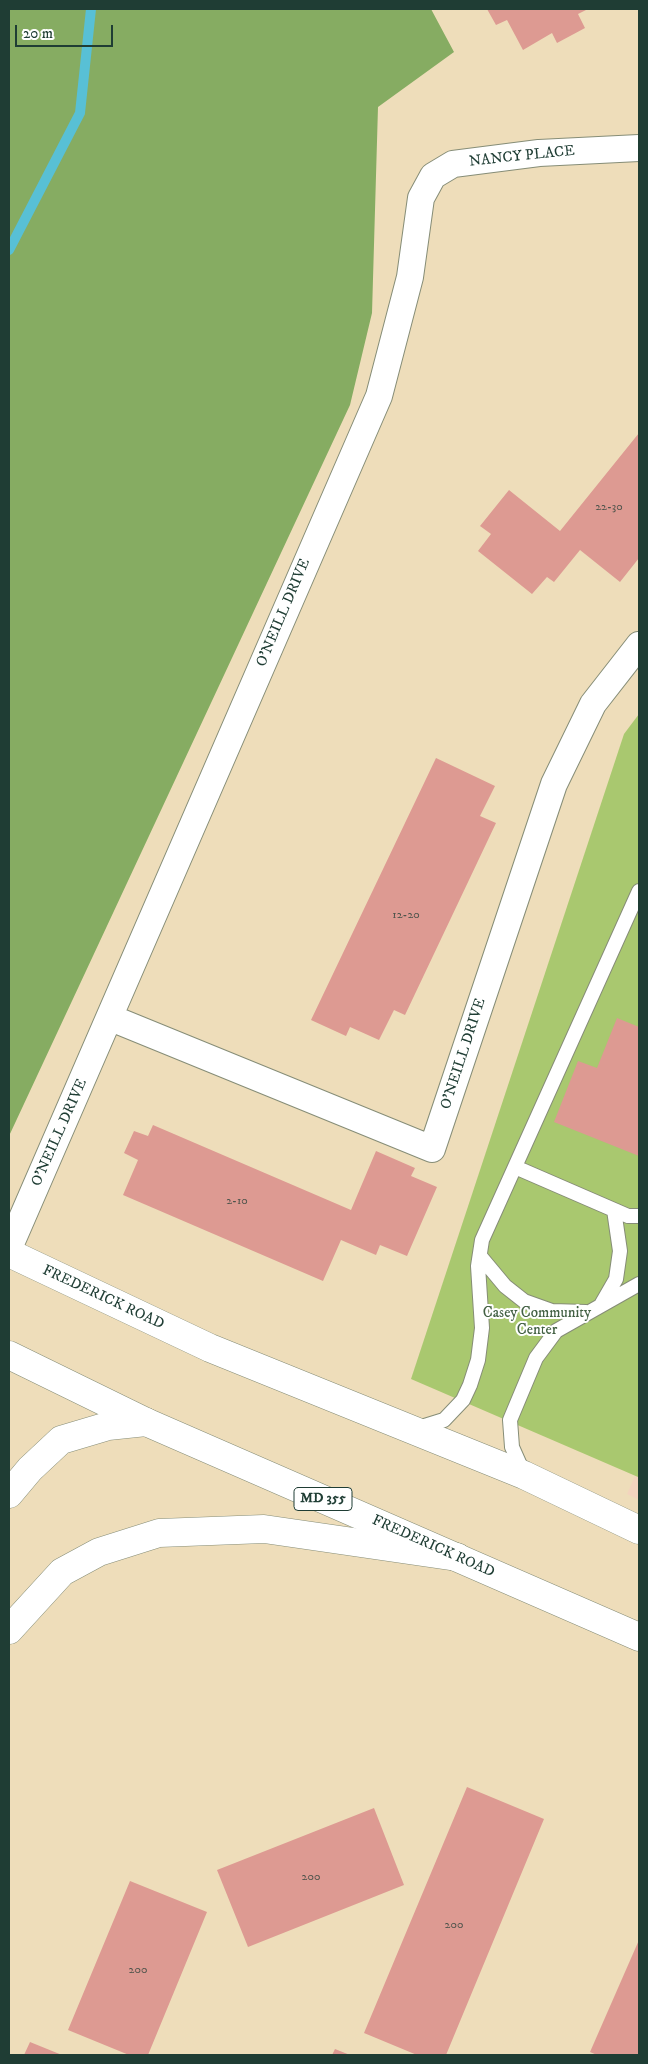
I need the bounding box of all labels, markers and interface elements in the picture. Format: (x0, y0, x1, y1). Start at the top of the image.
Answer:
scale bar (18, 15, 115, 47)
text: 20 m (23, 24, 53, 43)
street label: NANCY PLACE (468, 143, 576, 171)
house number: 22-30 (595, 501, 623, 515)
street label: O'NEILL DRIVE (253, 556, 315, 670)
house number: 12-20 (392, 909, 420, 923)
street label: O'NEILL DRIVE (438, 996, 490, 1112)
street label: O'NEILL DRIVE (28, 1076, 92, 1190)
house number: 2-10 (226, 1195, 248, 1209)
street label: FREDERICK ROAD (39, 1262, 167, 1334)
park label: Casey Community Center (483, 1305, 591, 1340)
road number: MD 355 (294, 1488, 352, 1510)
street label: FREDERICK ROAD (369, 1512, 497, 1582)
house number: 200 (302, 1871, 320, 1885)
house number: 200 (445, 1919, 463, 1933)
house number: 200 (129, 1964, 147, 1978)

